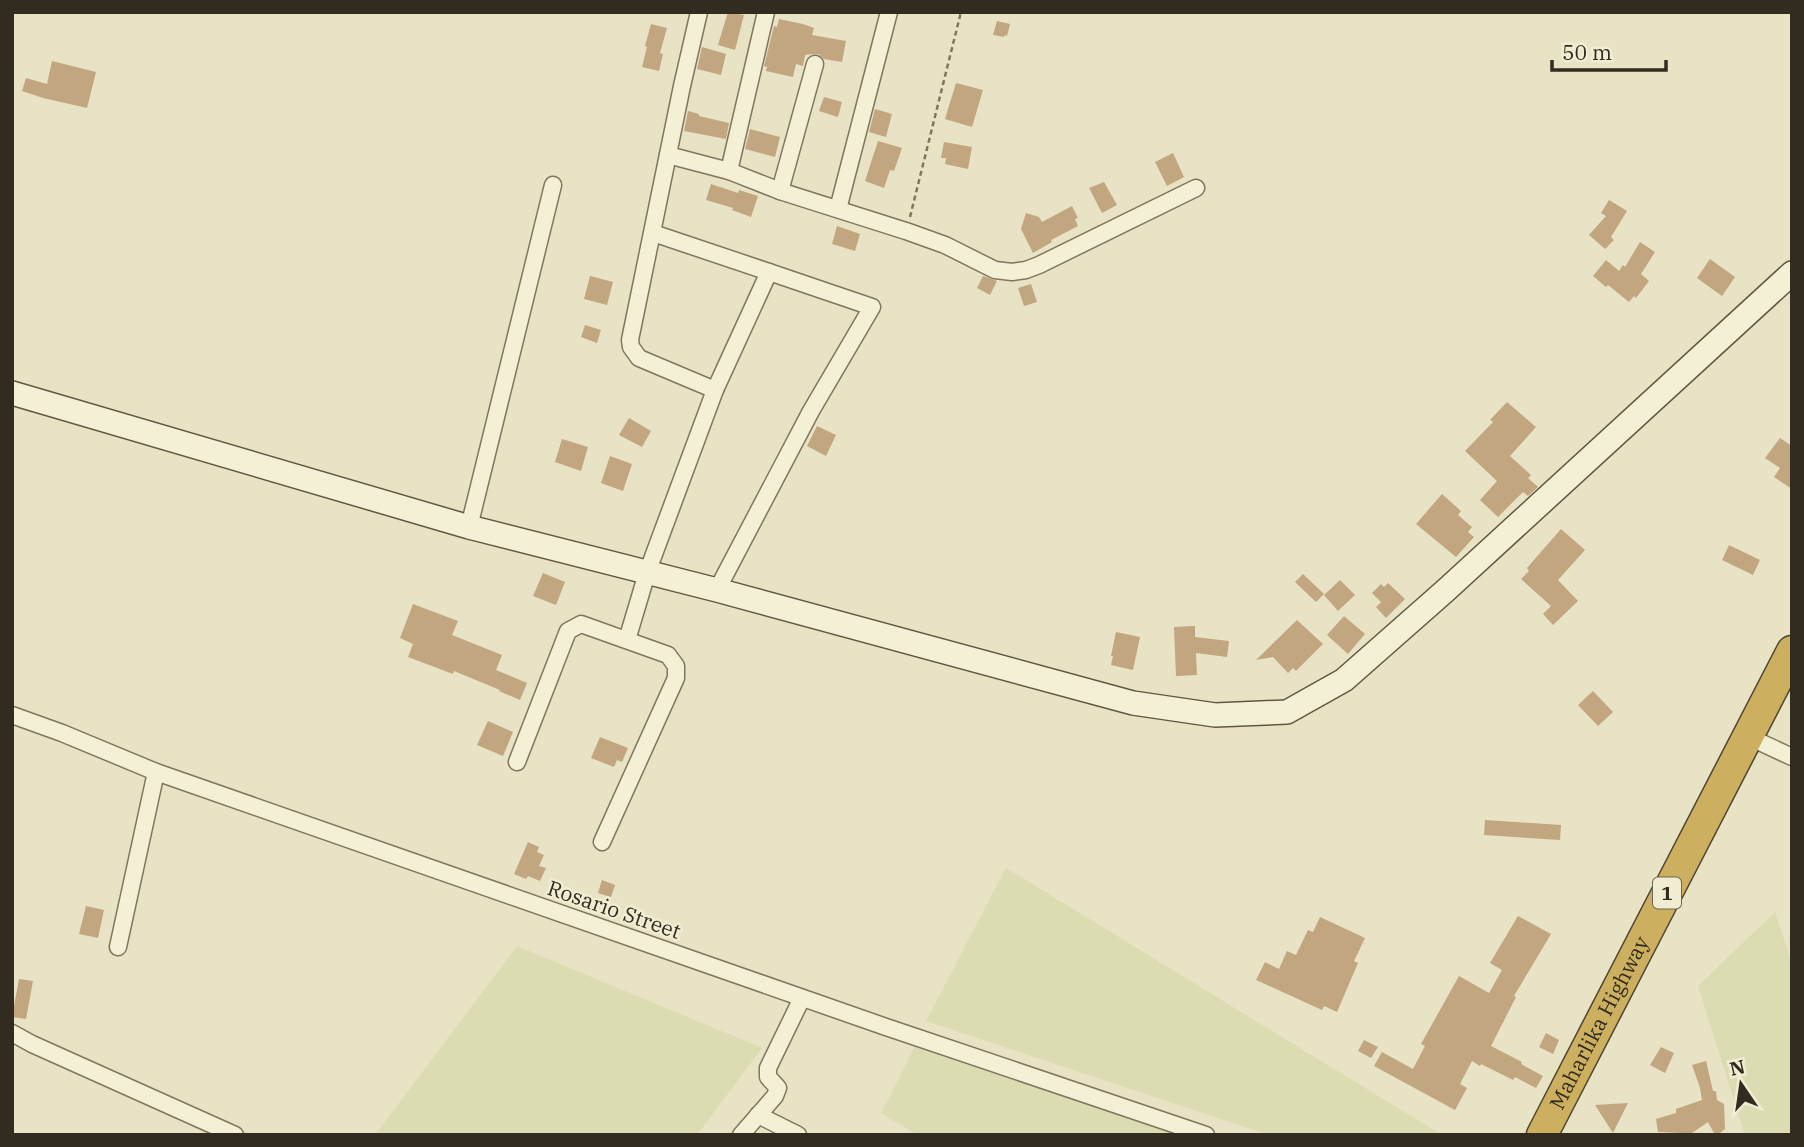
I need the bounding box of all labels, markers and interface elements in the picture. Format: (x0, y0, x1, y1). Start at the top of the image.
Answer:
scale bar (1552, 28, 1666, 72)
text: 50 m (1562, 38, 1612, 66)
street label: Rosario Street (544, 873, 685, 945)
road number: 1 (1653, 878, 1681, 908)
street label: Maharlika Highway (1542, 930, 1655, 1114)
north arrow (1706, 1049, 1776, 1119)
text: N (1727, 1054, 1747, 1081)

